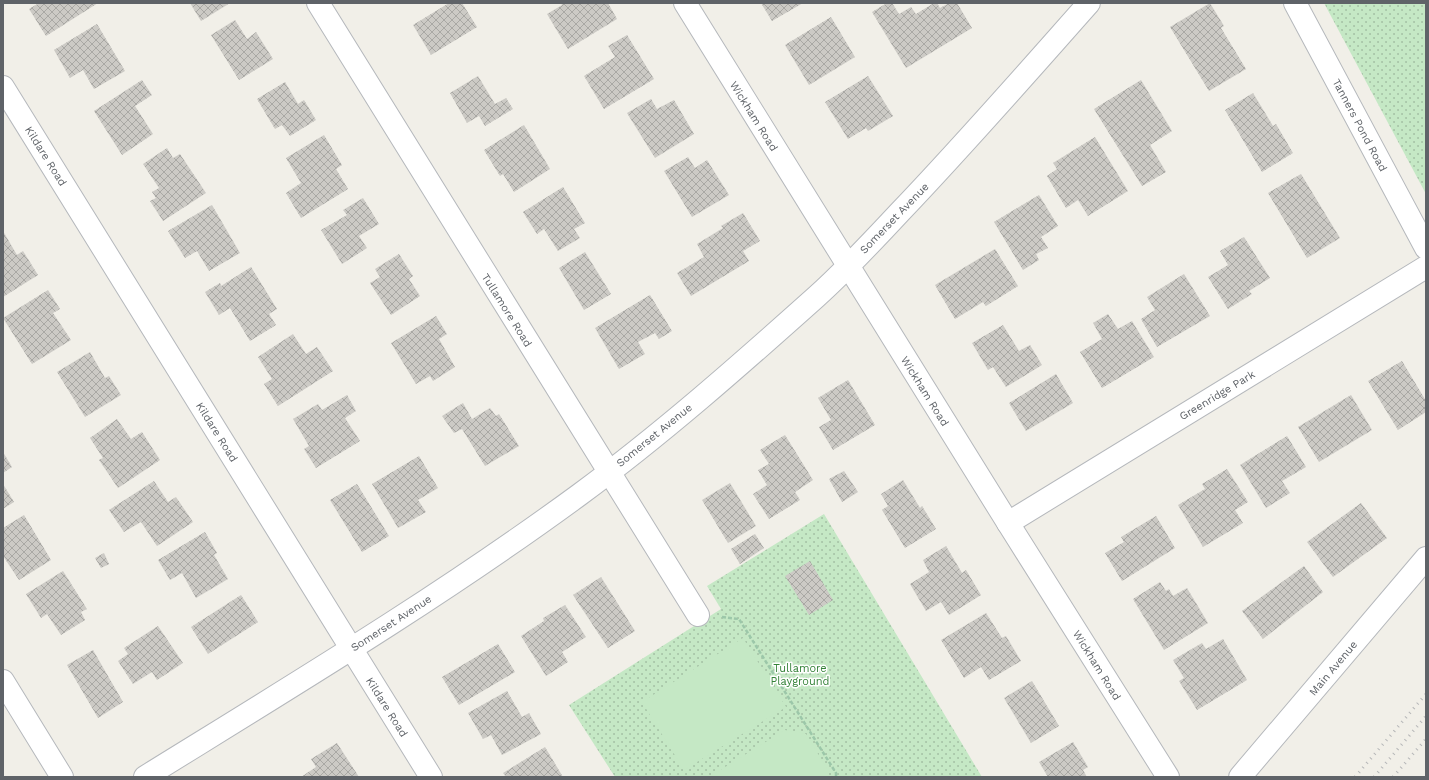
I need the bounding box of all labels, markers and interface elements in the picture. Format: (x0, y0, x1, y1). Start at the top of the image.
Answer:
street label: Tanners Pond Road (1330, 77, 1389, 174)
street label: Wickham Road (727, 79, 780, 154)
street label: Kildare Road (22, 124, 69, 189)
street label: Somerset Avenue (857, 180, 932, 257)
street label: Tullamore Road (479, 271, 534, 349)
street label: Wickham Road (898, 354, 951, 429)
street label: Greenridge Park (1177, 368, 1257, 423)
street label: Kildare Road (193, 400, 240, 465)
street label: Somerset Avenue (614, 401, 695, 470)
street label: Somerset Avenue (349, 592, 434, 654)
street label: Wickham Road (1070, 628, 1123, 703)
street label: Main Avenue (1307, 638, 1360, 698)
park label: Tullamore Playground (771, 662, 829, 688)
street label: Kildare Road (363, 675, 410, 740)

